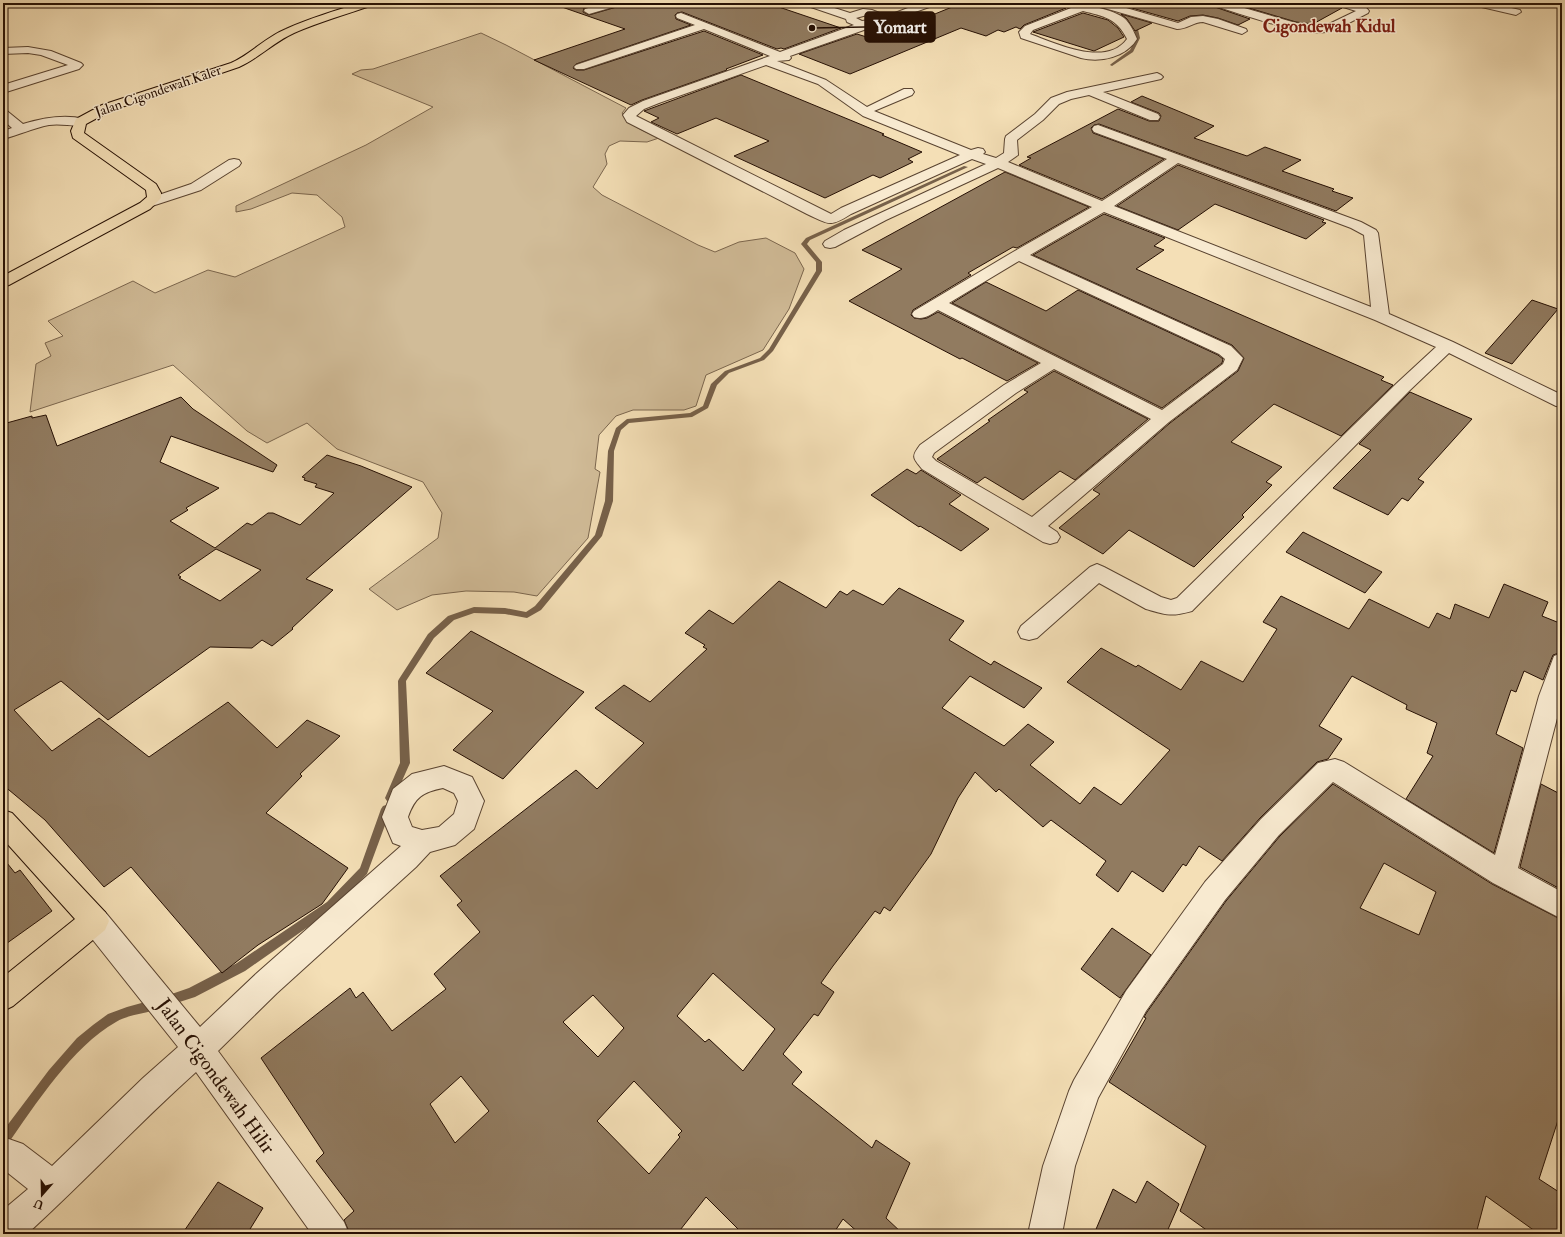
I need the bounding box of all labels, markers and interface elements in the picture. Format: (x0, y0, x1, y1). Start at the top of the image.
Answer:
callout: Yomart (865, 12, 935, 42)
district label: Cigondewah Kidul (1263, 15, 1396, 38)
text: Yomart (872, 16, 927, 39)
street label: Jalan Cigondewah Kaler (91, 61, 224, 121)
street label: Jalan Cigondewah Hilir (151, 992, 281, 1159)
north arrow (22, 1175, 62, 1215)
text: U (31, 1196, 45, 1212)

